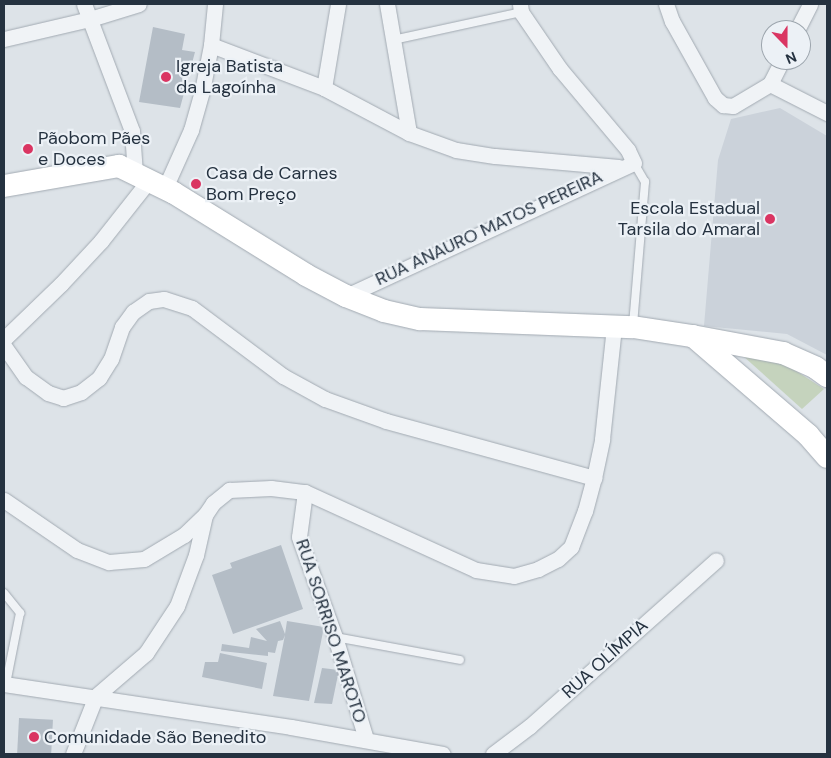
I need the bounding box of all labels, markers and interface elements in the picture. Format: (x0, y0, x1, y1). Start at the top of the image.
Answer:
north arrow (761, 20, 811, 70)
text: N (783, 48, 799, 68)
place label: Igreja Batista da Lagoínha (176, 56, 283, 98)
marker: Igreja Batista da Lagoínha (160, 71, 172, 83)
place label: Pãobom Pães e Doces (38, 128, 150, 170)
marker: Pãobom Pães e Doces (22, 143, 34, 155)
place label: Casa de Carnes Bom Preço (206, 163, 338, 205)
street label: RUA ANAURO MATOS PEREIRA (372, 166, 606, 290)
marker: Casa de Carnes Bom Preço (190, 178, 202, 190)
place label: Escola Estadual Tarsila do Amaral (618, 198, 760, 240)
marker: Escola Estadual Tarsila do Amaral (764, 213, 776, 225)
street label: RUA SORRISO MAROTO (291, 536, 371, 726)
street label: RUA OLÍMPIA (558, 615, 652, 703)
place label: Comunidade São Benedito (44, 726, 266, 748)
marker: Comunidade São Benedito (28, 731, 40, 743)

